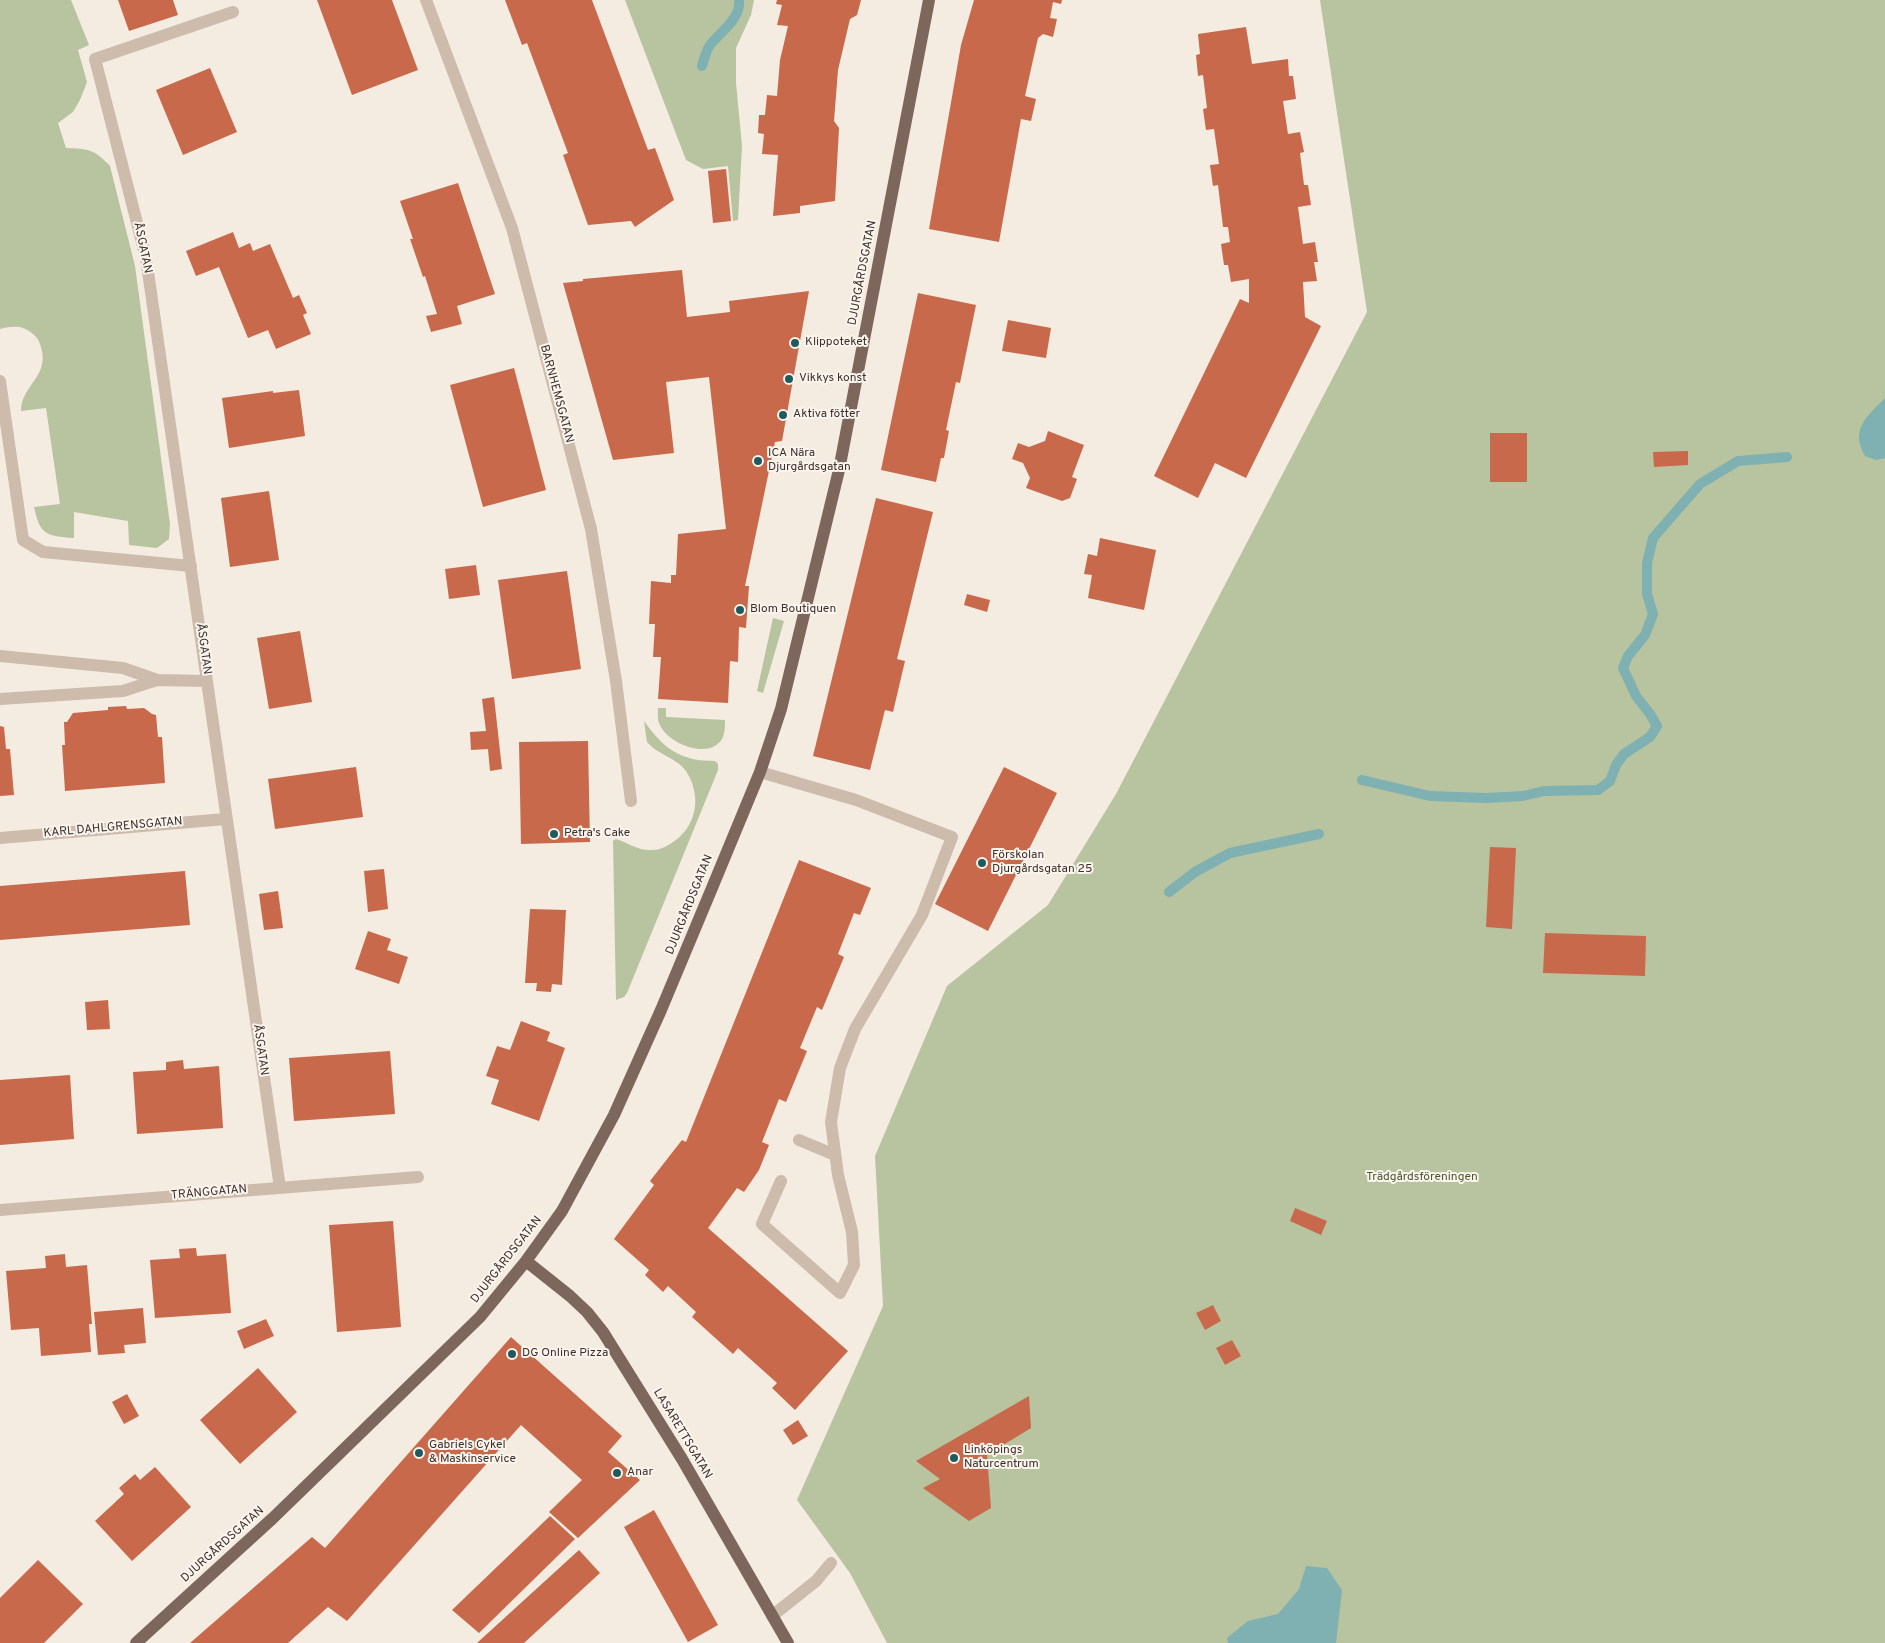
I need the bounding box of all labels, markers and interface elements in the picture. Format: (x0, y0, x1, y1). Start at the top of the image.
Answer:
street label: DJURGÅRDSGATAN (846, 219, 880, 327)
street label: ÅSGATAN (130, 221, 154, 275)
place label: Klippoteket (805, 336, 867, 350)
marker: Klippoteket (789, 337, 801, 349)
street label: BARNHEMSGATAN (536, 343, 576, 445)
place label: Vikkys konst (799, 372, 866, 386)
marker: Vikkys konst (783, 373, 795, 385)
place label: Aktiva fötter (793, 408, 860, 422)
marker: Aktiva fötter (777, 409, 789, 421)
place label: ICA Nära Djurgårdsgatan (768, 447, 851, 475)
marker: ICA Nära Djurgårdsgatan (752, 455, 764, 467)
place label: Blom Boutiquen (750, 603, 836, 617)
marker: Blom Boutiquen (734, 604, 746, 616)
street label: ÅSGATAN (192, 622, 214, 676)
street label: KARL DAHLGRENSGATAN (43, 815, 183, 841)
place label: Petra's Cake (564, 827, 630, 841)
marker: Petra's Cake (548, 828, 560, 840)
place label: Förskolan Djurgårdsgatan 25 (992, 849, 1092, 877)
street label: DJURGÅRDSGATAN (663, 853, 717, 957)
marker: Förskolan Djurgårdsgatan 25 (976, 857, 988, 869)
street label: ÅSGATAN (249, 1023, 271, 1077)
park label: Trädgårdsföreningen (1366, 1171, 1478, 1185)
street label: TRÄNGGATAN (170, 1183, 248, 1203)
street label: DJURGÅRDSGATAN (469, 1214, 545, 1306)
place label: DG Online Pizza (522, 1347, 608, 1361)
marker: DG Online Pizza (506, 1348, 518, 1360)
street label: LASARETTSGATAN (649, 1386, 715, 1482)
place label: Gabriels Cykel & Maskinservice (429, 1439, 516, 1467)
place label: Linköpings Naturcentrum (964, 1444, 1039, 1472)
marker: Gabriels Cykel & Maskinservice (413, 1447, 425, 1459)
marker: Linköpings Naturcentrum (948, 1452, 960, 1464)
place label: Anar (627, 1466, 653, 1480)
marker: Anar (611, 1467, 623, 1479)
street label: DJURGÅRDSGATAN (179, 1504, 267, 1586)

